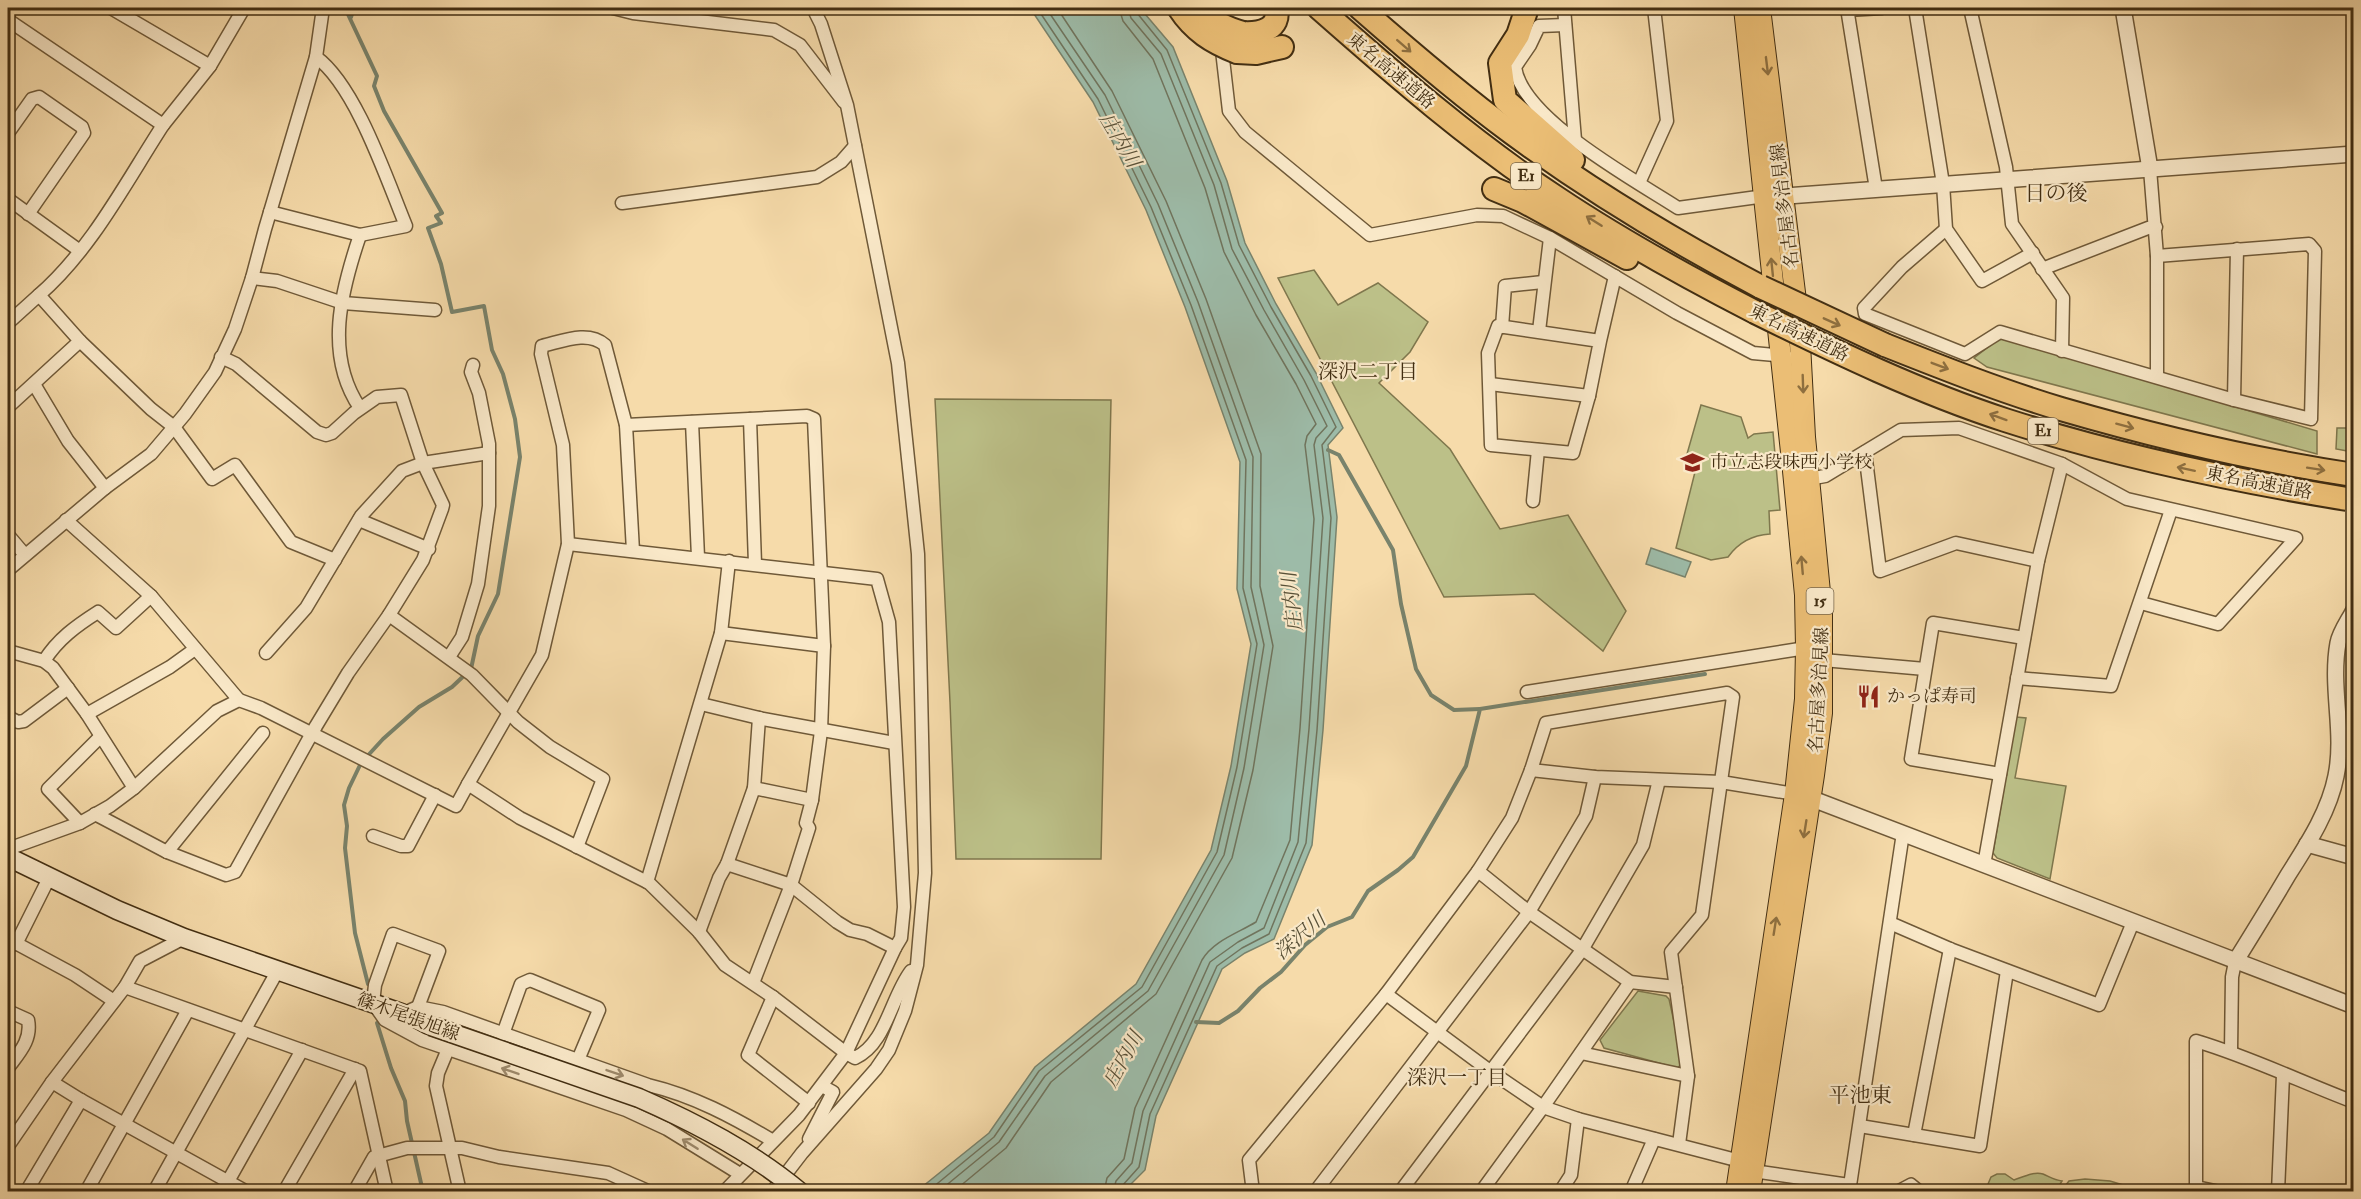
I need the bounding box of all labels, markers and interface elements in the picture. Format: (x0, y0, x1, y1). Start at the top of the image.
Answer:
street label: 東名高速道路 (1342, 27, 1440, 115)
one-way arrow (1396, 39, 1411, 53)
one-way arrow (1762, 55, 1773, 75)
water label: 庄内川 (1094, 108, 1147, 174)
street label: 名古屋多治見線 (1766, 142, 1804, 270)
road number: E1 (1511, 163, 1541, 189)
district label: 日の後 (2025, 180, 2088, 207)
one-way arrow (1586, 215, 1603, 227)
one-way arrow (1766, 257, 1777, 277)
street label: 東名高速道路 (1745, 299, 1853, 367)
one-way arrow (1823, 317, 1841, 328)
district label: 深沢二丁目 (1318, 359, 1418, 384)
one-way arrow (1930, 362, 1949, 373)
one-way arrow (1797, 374, 1808, 394)
one-way arrow (1989, 411, 2008, 422)
road number: E1 (2028, 418, 2058, 444)
one-way arrow (2116, 421, 2135, 432)
school or university icon: 市立志段味西小学校 (1679, 449, 1705, 475)
place label: 市立志段味西小学校 (1710, 451, 1872, 474)
street label: 東名高速道路 (2204, 461, 2314, 505)
one-way arrow (2177, 462, 2196, 474)
one-way arrow (2305, 464, 2325, 475)
one-way arrow (1796, 556, 1807, 576)
water label: 庄内川 (1276, 569, 1308, 633)
road number: 15 (1806, 588, 1834, 614)
street label: 名古屋多治見線 (1804, 626, 1834, 754)
restaurant icon: かっぱ寿司 (1856, 683, 1882, 709)
place label: かっぱ寿司 (1887, 685, 1977, 708)
one-way arrow (1800, 819, 1811, 839)
water label: 深沢川 (1269, 906, 1333, 965)
one-way arrow (1770, 917, 1781, 936)
street label: 篠木尾張旭線 (353, 988, 463, 1046)
water label: 庄内川 (1098, 1025, 1149, 1091)
one-way arrow (501, 1064, 520, 1075)
district label: 深沢一丁目 (1407, 1065, 1507, 1090)
one-way arrow (605, 1069, 624, 1080)
district label: 平池東 (1829, 1082, 1892, 1109)
one-way arrow (682, 1137, 699, 1149)

